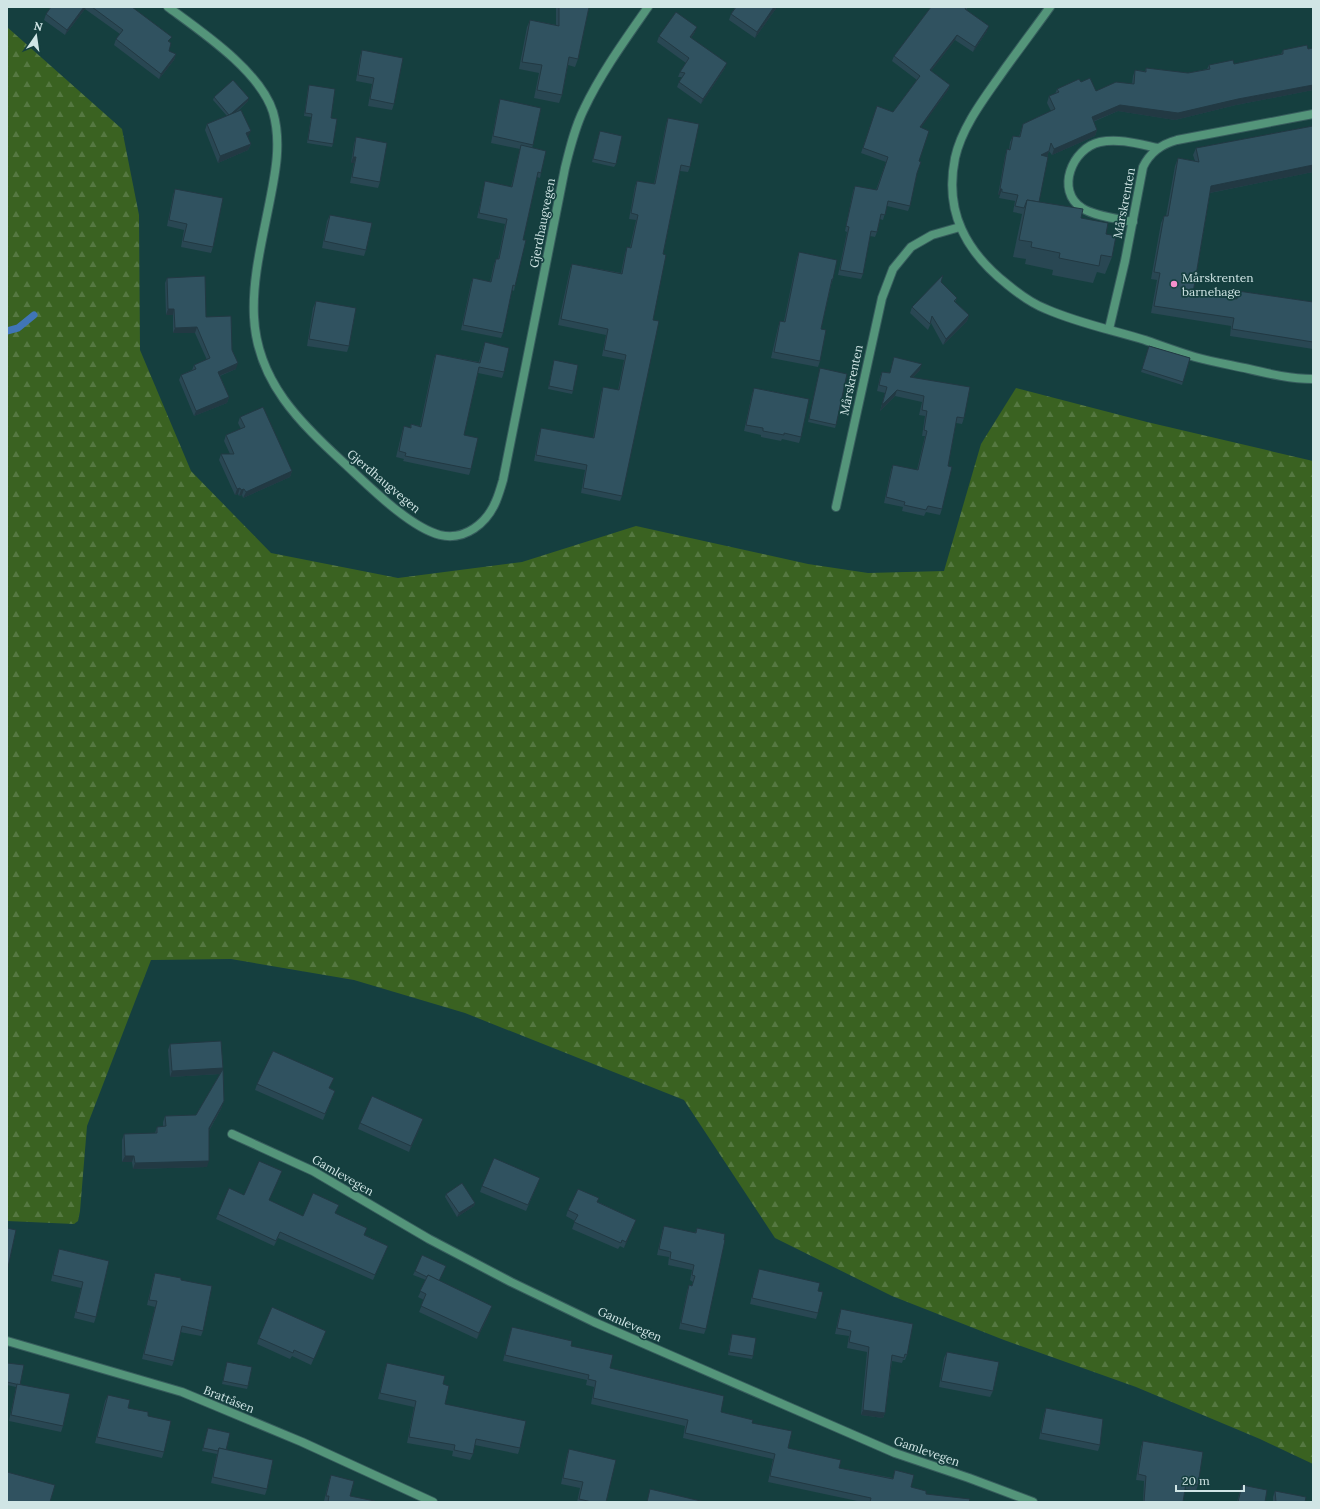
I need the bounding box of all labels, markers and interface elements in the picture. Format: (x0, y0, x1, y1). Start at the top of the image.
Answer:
north arrow (16, 16, 56, 56)
text: N (33, 18, 44, 34)
street label: Mårskrenten (1110, 166, 1138, 240)
street label: Gjerdhaugvegen (526, 177, 558, 269)
place label: Mårskrenten barnehage (1182, 270, 1254, 299)
marker: Mårskrenten barnehage (1169, 279, 1179, 289)
street label: Mårskrenten (836, 343, 866, 417)
street label: Gjerdhaugvegen (344, 446, 424, 516)
street label: Gamlevegen (310, 1151, 376, 1199)
street label: Gamlevegen (596, 1303, 664, 1345)
street label: Brattåsen (201, 1382, 257, 1416)
street label: Gamlevegen (892, 1433, 962, 1469)
scale bar (1176, 1467, 1244, 1493)
text: 20 m (1182, 1473, 1210, 1488)

